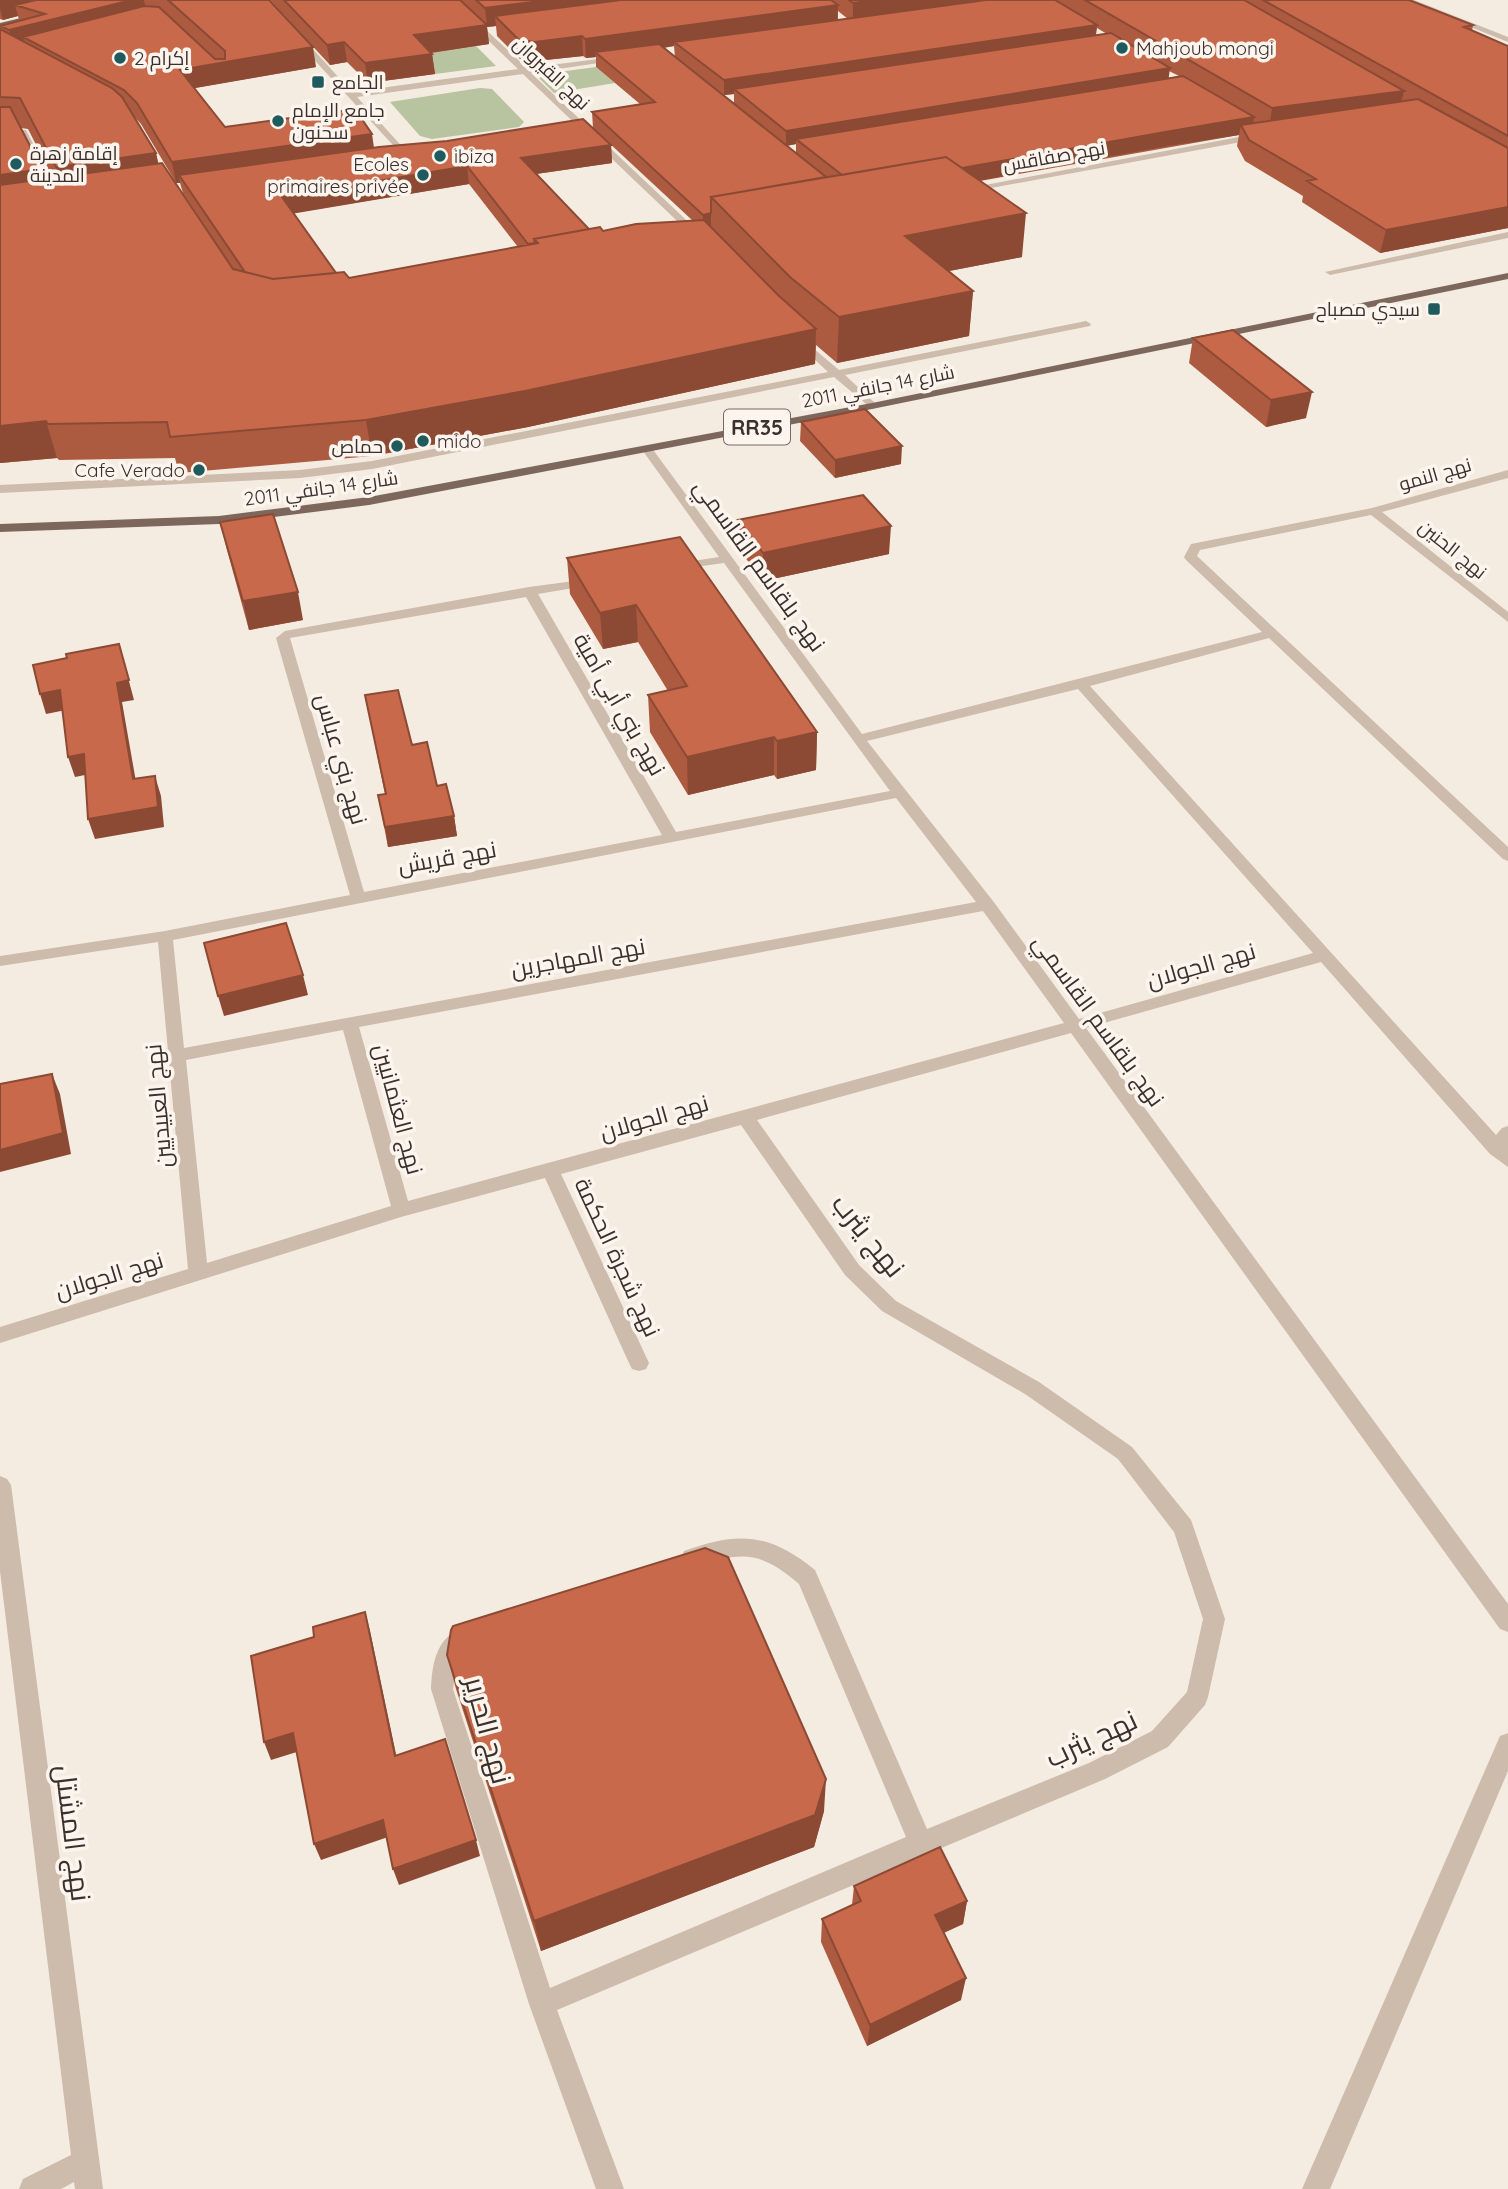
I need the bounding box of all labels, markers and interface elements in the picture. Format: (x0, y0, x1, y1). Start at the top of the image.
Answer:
street label: نهج القيروان (507, 31, 596, 116)
place label: Mahjoub mongi (1136, 36, 1274, 60)
marker: Mahjoub mongi (1114, 40, 1130, 56)
place label: إكرام 2 (134, 46, 189, 72)
marker: إكرام 2 (112, 50, 128, 66)
place label: الجامع (332, 70, 384, 96)
marker: الجامع (310, 74, 326, 90)
place label: جامع الإمام سحنون (292, 98, 385, 144)
marker: جامع الإمام سحنون (270, 113, 286, 129)
street label: نهج صفاقس (1001, 135, 1107, 179)
place label: إقامة زهرة المدينة (30, 141, 118, 187)
place label: ibiza (454, 144, 494, 168)
marker: ibiza (432, 148, 448, 164)
place label: Ecoles primaires privée (267, 152, 409, 198)
marker: إقامة زهرة المدينة (8, 156, 24, 172)
marker: Ecoles primaires privée (415, 167, 431, 183)
place label: سيدي مصباح (1316, 297, 1420, 324)
marker: سيدي مصباح (1426, 301, 1442, 317)
street label: شارع 14 جانفي 2011 (800, 359, 957, 416)
road number: RR35 (724, 410, 790, 444)
place label: mido (437, 429, 481, 453)
marker: mido (415, 433, 431, 449)
place label: حماص (331, 434, 383, 458)
marker: حماص (389, 438, 405, 454)
street label: نهج النمو (1396, 452, 1475, 498)
place label: Cafe Verado (75, 458, 185, 482)
marker: Cafe Verado (191, 462, 207, 478)
street label: شارع 14 جانفي 2011 (242, 465, 400, 514)
street label: نهج بلقاسم القاسمي (684, 473, 832, 659)
street label: نهج الحنين (1413, 514, 1492, 585)
street label: نهج بني أبي أمية (564, 627, 673, 783)
street label: نهج بني عباس (306, 690, 375, 829)
street label: نهج قريش (395, 834, 499, 882)
street label: نهج بلقاسم القاسمي (1023, 928, 1171, 1114)
street label: نهج المهاجرين (509, 931, 648, 985)
street label: نهج الجولان (1143, 936, 1259, 996)
street label: نهج العثمانيين (366, 1041, 430, 1178)
street label: نهج العبيديين (138, 1043, 180, 1169)
street label: نهج الجولان (596, 1088, 712, 1148)
street label: نهج شجرة الحكمة (567, 1173, 667, 1342)
street label: نهج يثرب (823, 1186, 913, 1285)
street label: نهج الجولان (51, 1245, 167, 1307)
street label: نهج الحرير (455, 1670, 520, 1788)
street label: نهج يثرب (1039, 1702, 1143, 1776)
street label: نهج المشتل (46, 1763, 100, 1903)

